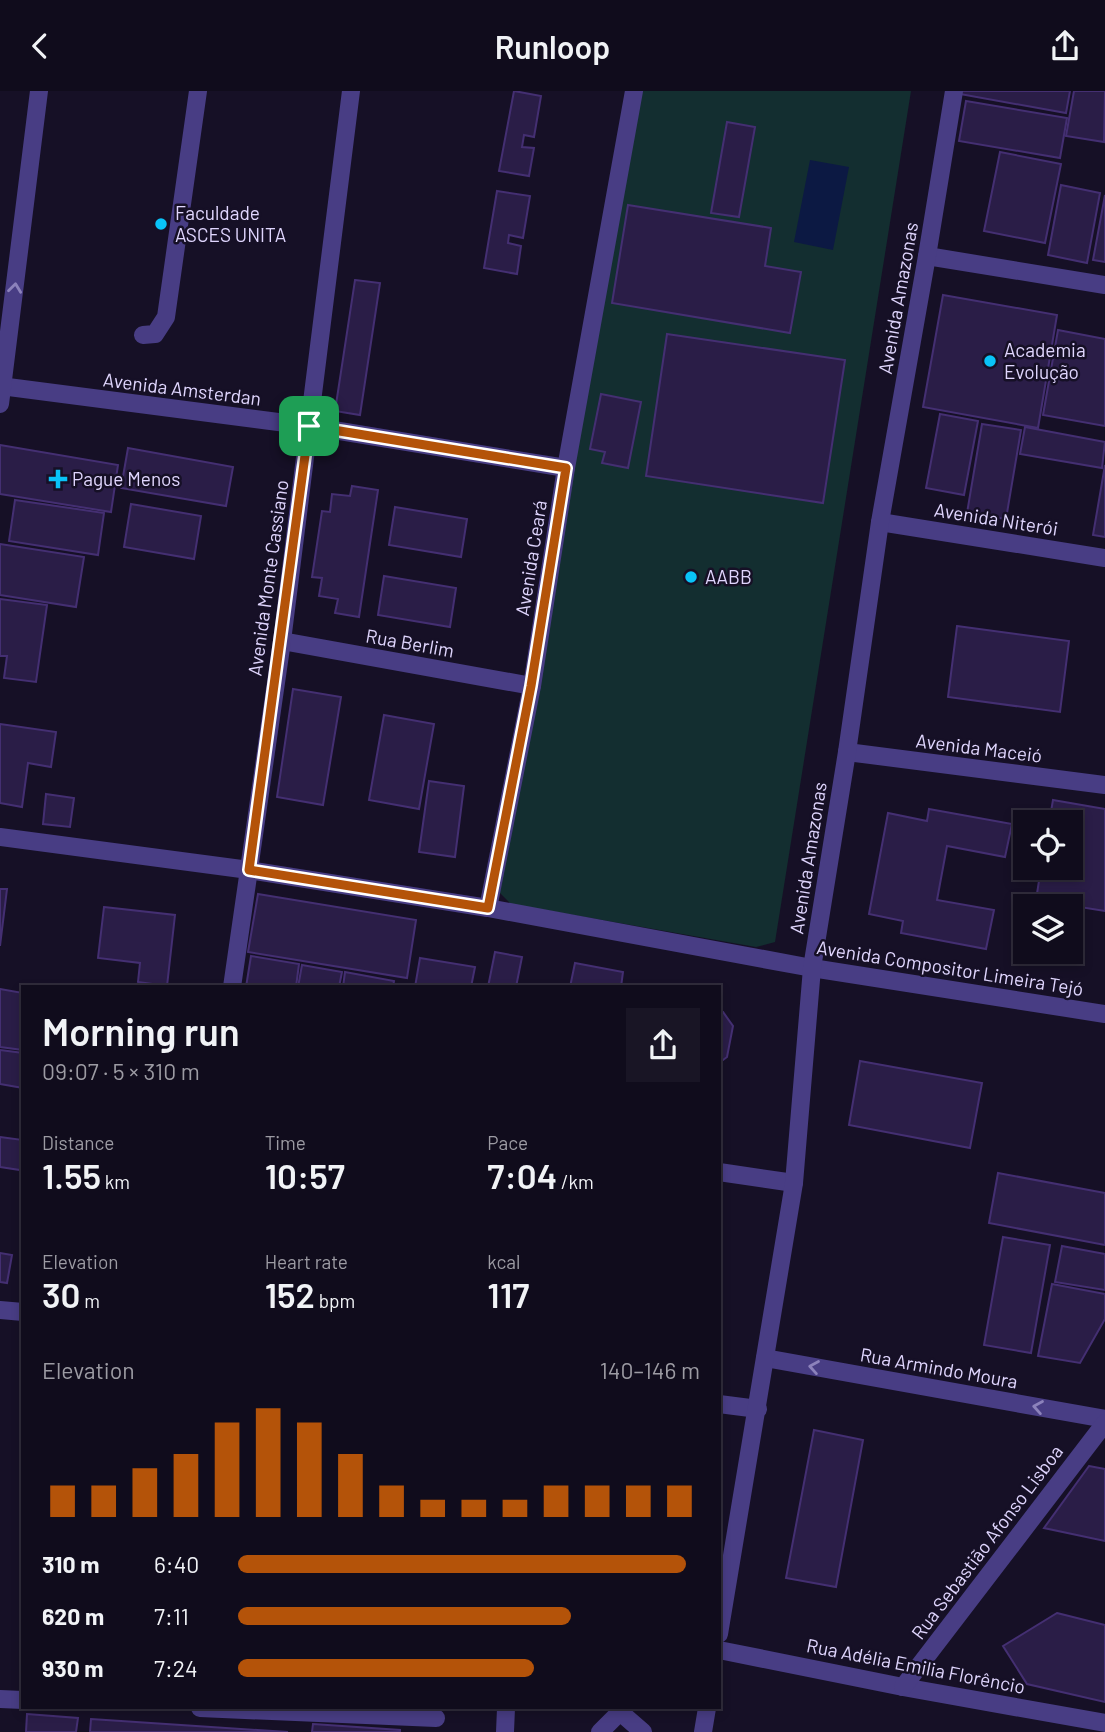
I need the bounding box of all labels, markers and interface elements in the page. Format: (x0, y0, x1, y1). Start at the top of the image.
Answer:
icon: back (21, 27, 59, 65)
text: Runloop (495, 27, 610, 65)
icon: share (1046, 27, 1084, 65)
place label: Faculdade ASCES UNITA (175, 201, 286, 246)
marker: Faculdade ASCES UNITA (153, 216, 169, 232)
street label: Avenida Amazonas (873, 220, 922, 376)
one-way arrow (8, 282, 23, 294)
place label: Academia Evolução (1004, 338, 1086, 383)
marker: Academia Evolução (982, 353, 998, 369)
street label: Avenida Amsterdan (102, 367, 262, 410)
pin (279, 396, 339, 456)
icon: arrive (290, 407, 328, 445)
place label: Pague Menos (72, 467, 181, 490)
marker: Pague Menos (50, 471, 66, 487)
street label: Avenida Monte Cassiano (242, 478, 293, 677)
street label: Avenida Niterói (932, 497, 1060, 540)
street label: Avenida Ceará (510, 499, 551, 617)
place label: AABB (705, 565, 752, 588)
marker: AABB (683, 569, 699, 585)
street label: Rua Berlim (364, 623, 456, 662)
street label: Avenida Maceió (915, 728, 1044, 767)
street label: Avenida Amazonas (784, 780, 831, 936)
map controls (1013, 810, 1083, 964)
button: locate (1013, 810, 1083, 880)
button: layers (1013, 894, 1083, 964)
street label: Avenida Compositor Limeira Tejó (815, 935, 1085, 1000)
text: Morning run (42, 1008, 240, 1054)
button: share (626, 1008, 700, 1082)
text: 09:07 · 5 × 310 m (42, 1057, 200, 1085)
text: Distance (42, 1131, 114, 1154)
text: Time (265, 1131, 306, 1154)
text: Pace (487, 1131, 528, 1154)
text: 1.55 (42, 1154, 101, 1196)
text: 10:57 (265, 1154, 345, 1196)
text: 7:04 (487, 1154, 557, 1196)
text: km (101, 1170, 130, 1193)
text: /km (557, 1170, 594, 1193)
text: Elevation (42, 1250, 119, 1273)
text: Heart rate (265, 1250, 348, 1273)
text: kcal (487, 1250, 520, 1273)
text: 30 (42, 1273, 80, 1315)
text: 152 (265, 1273, 315, 1315)
text: 117 (487, 1273, 529, 1315)
text: m (80, 1289, 100, 1312)
text: bpm (315, 1289, 355, 1312)
street label: Rua Armindo Moura (858, 1342, 1020, 1393)
text: Elevation (42, 1356, 135, 1384)
text: 140–146 m (600, 1356, 700, 1384)
one-way arrow (808, 1360, 820, 1375)
one-way arrow (1032, 1400, 1044, 1415)
street label: Rua Sebastião Afonso Lisboa (906, 1440, 1067, 1643)
text: 310 m (42, 1550, 99, 1578)
text: 6:40 (154, 1550, 199, 1578)
text: 620 m (42, 1602, 104, 1630)
text: 7:11 (154, 1602, 189, 1630)
street label: Rua Adélia Emilia Florêncio (805, 1633, 1027, 1698)
text: 930 m (42, 1654, 104, 1682)
text: 7:24 (154, 1654, 198, 1682)

